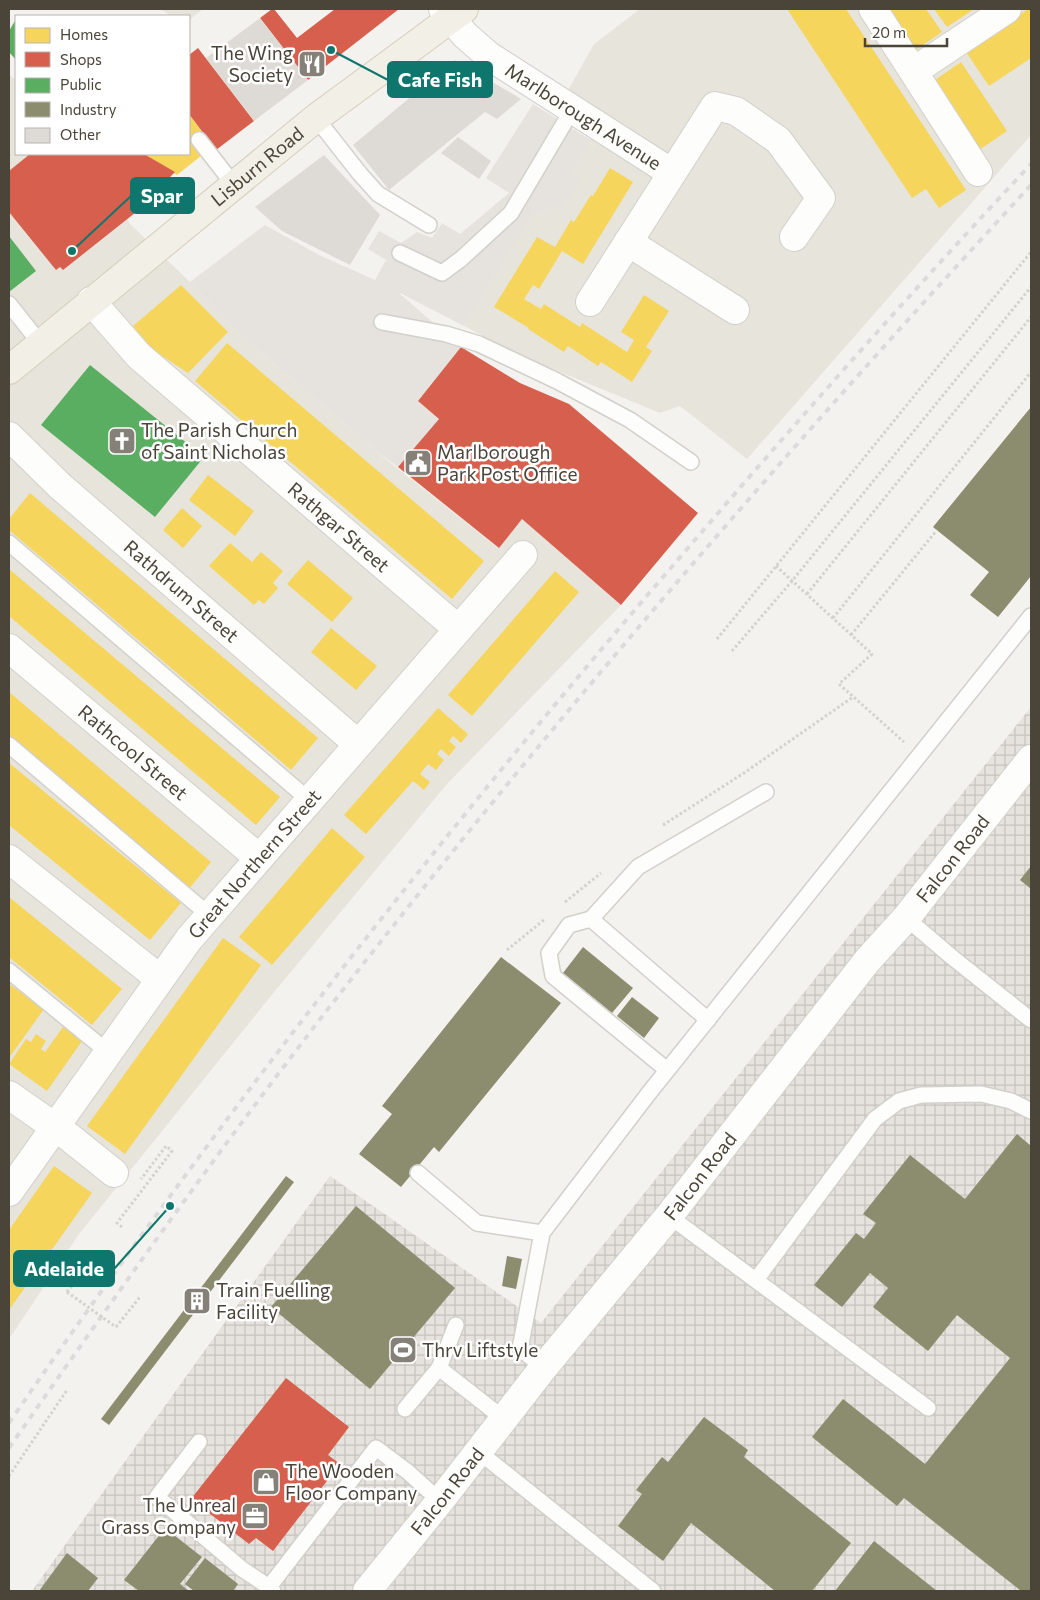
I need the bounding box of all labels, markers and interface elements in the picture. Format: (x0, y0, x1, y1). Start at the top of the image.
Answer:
legend (15, 15, 190, 155)
scale bar (865, 15, 948, 47)
text: 20 m (872, 23, 906, 41)
text: Homes (60, 25, 108, 43)
place label: The Wing Society (211, 41, 293, 86)
restaurant icon: The Wing Society (297, 49, 327, 79)
text: Shops (60, 50, 102, 68)
street label: Marlborough Avenue (501, 58, 666, 174)
callout: Cafe Fish (388, 62, 492, 97)
text: Cafe Fish (398, 67, 482, 91)
text: Public (60, 75, 102, 93)
text: Industry (60, 100, 117, 118)
street label: Lisburn Road (206, 121, 308, 211)
text: Other (60, 125, 101, 143)
callout: Spar (131, 178, 194, 213)
text: Spar (141, 183, 183, 207)
place label: The Parish Church of Saint Nicholas (141, 418, 297, 463)
church icon: The Parish Church of Saint Nicholas (107, 426, 137, 456)
place label: Marlborough Park Post Office (437, 440, 578, 485)
public building icon: Marlborough Park Post Office (403, 448, 433, 478)
street label: Rathgar Street (284, 477, 395, 577)
street label: Rathdrum Street (120, 535, 244, 647)
street label: Rathcool Street (74, 699, 193, 804)
street label: Great Northern Street (183, 784, 325, 943)
street label: Falcon Road (911, 810, 994, 907)
street label: Falcon Road (658, 1127, 741, 1224)
callout: Adelaide (14, 1251, 114, 1286)
text: Adelaide (24, 1256, 104, 1280)
place label: Train Fuelling Facility (216, 1278, 330, 1323)
building icon: Train Fuelling Facility (182, 1286, 212, 1316)
sports icon: Thrv Liftstyle (388, 1335, 418, 1365)
place label: Thrv Liftstyle (422, 1338, 538, 1361)
street label: Falcon Road (405, 1443, 488, 1539)
place label: The Wooden Floor Company (285, 1459, 417, 1504)
shop icon: The Wooden Floor Company (251, 1467, 281, 1497)
place label: The Unreal Grass Company (101, 1493, 236, 1538)
office icon: The Unreal Grass Company (240, 1501, 270, 1531)

